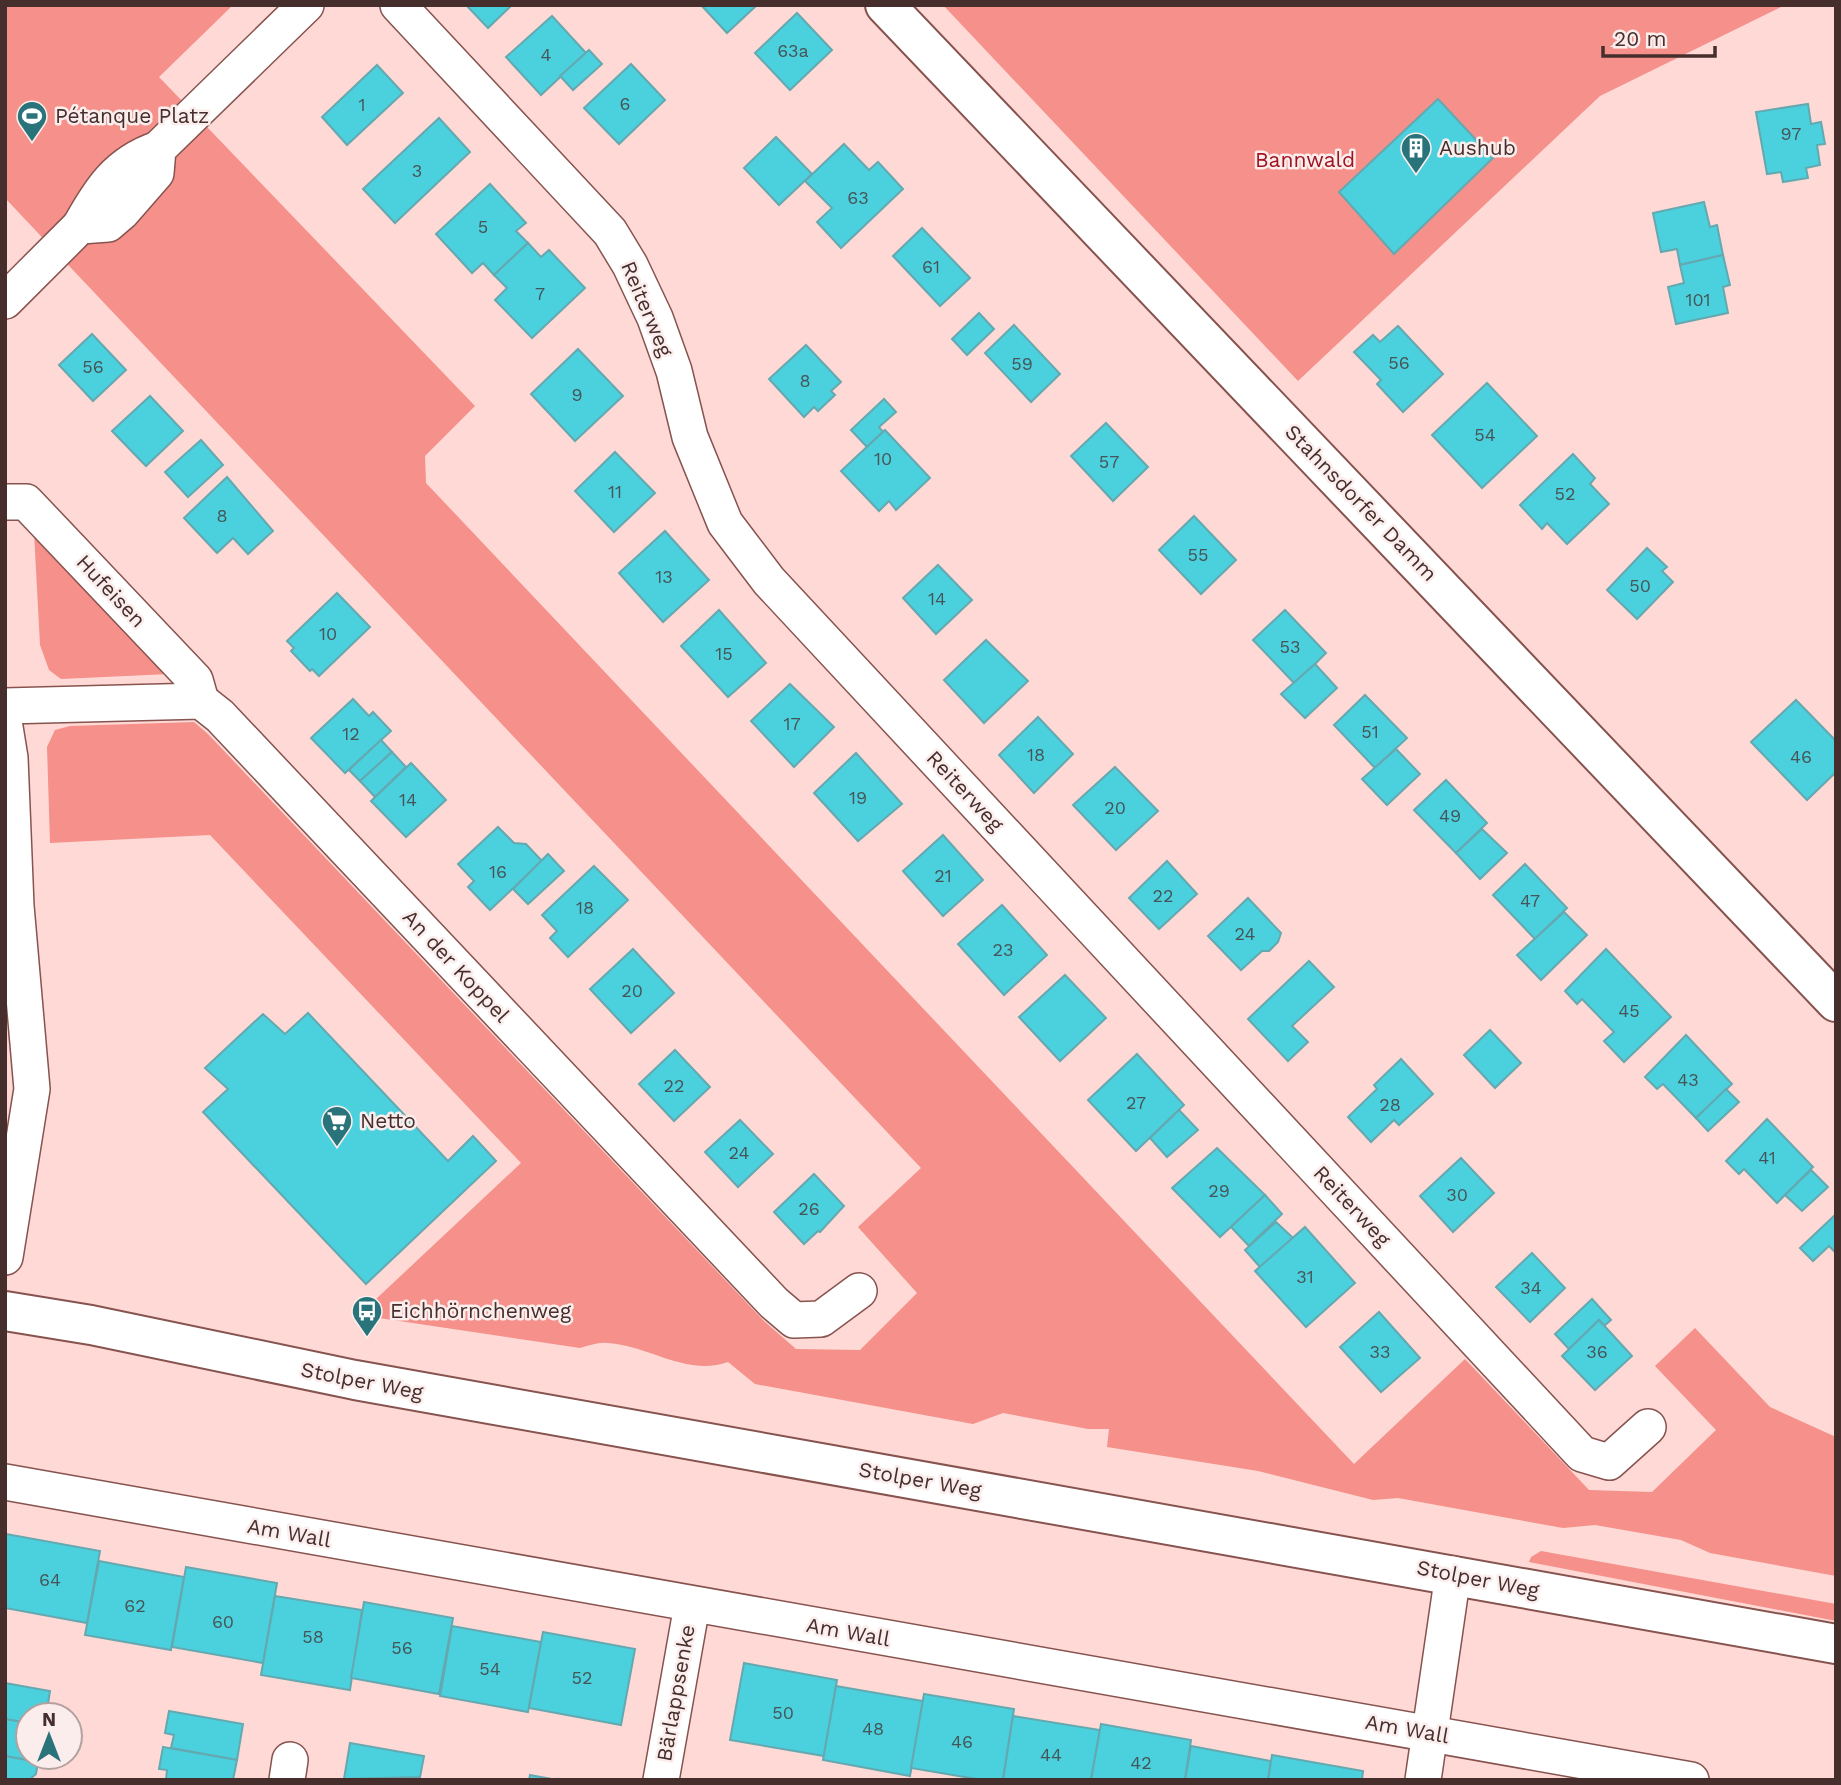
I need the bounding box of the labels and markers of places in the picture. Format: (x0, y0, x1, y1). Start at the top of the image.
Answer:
sports icon: Pétanque Platz (15, 99, 49, 143)
place label: Pétanque Platz (55, 103, 209, 128)
building icon: Aushub (1399, 131, 1433, 175)
place label: Aushub (1439, 135, 1516, 160)
supermarket icon: Netto (320, 1104, 354, 1148)
place label: Netto (360, 1108, 416, 1133)
bus stop icon: Eichhörnchenweg (350, 1294, 384, 1338)
place label: Eichhörnchenweg (390, 1298, 572, 1323)

